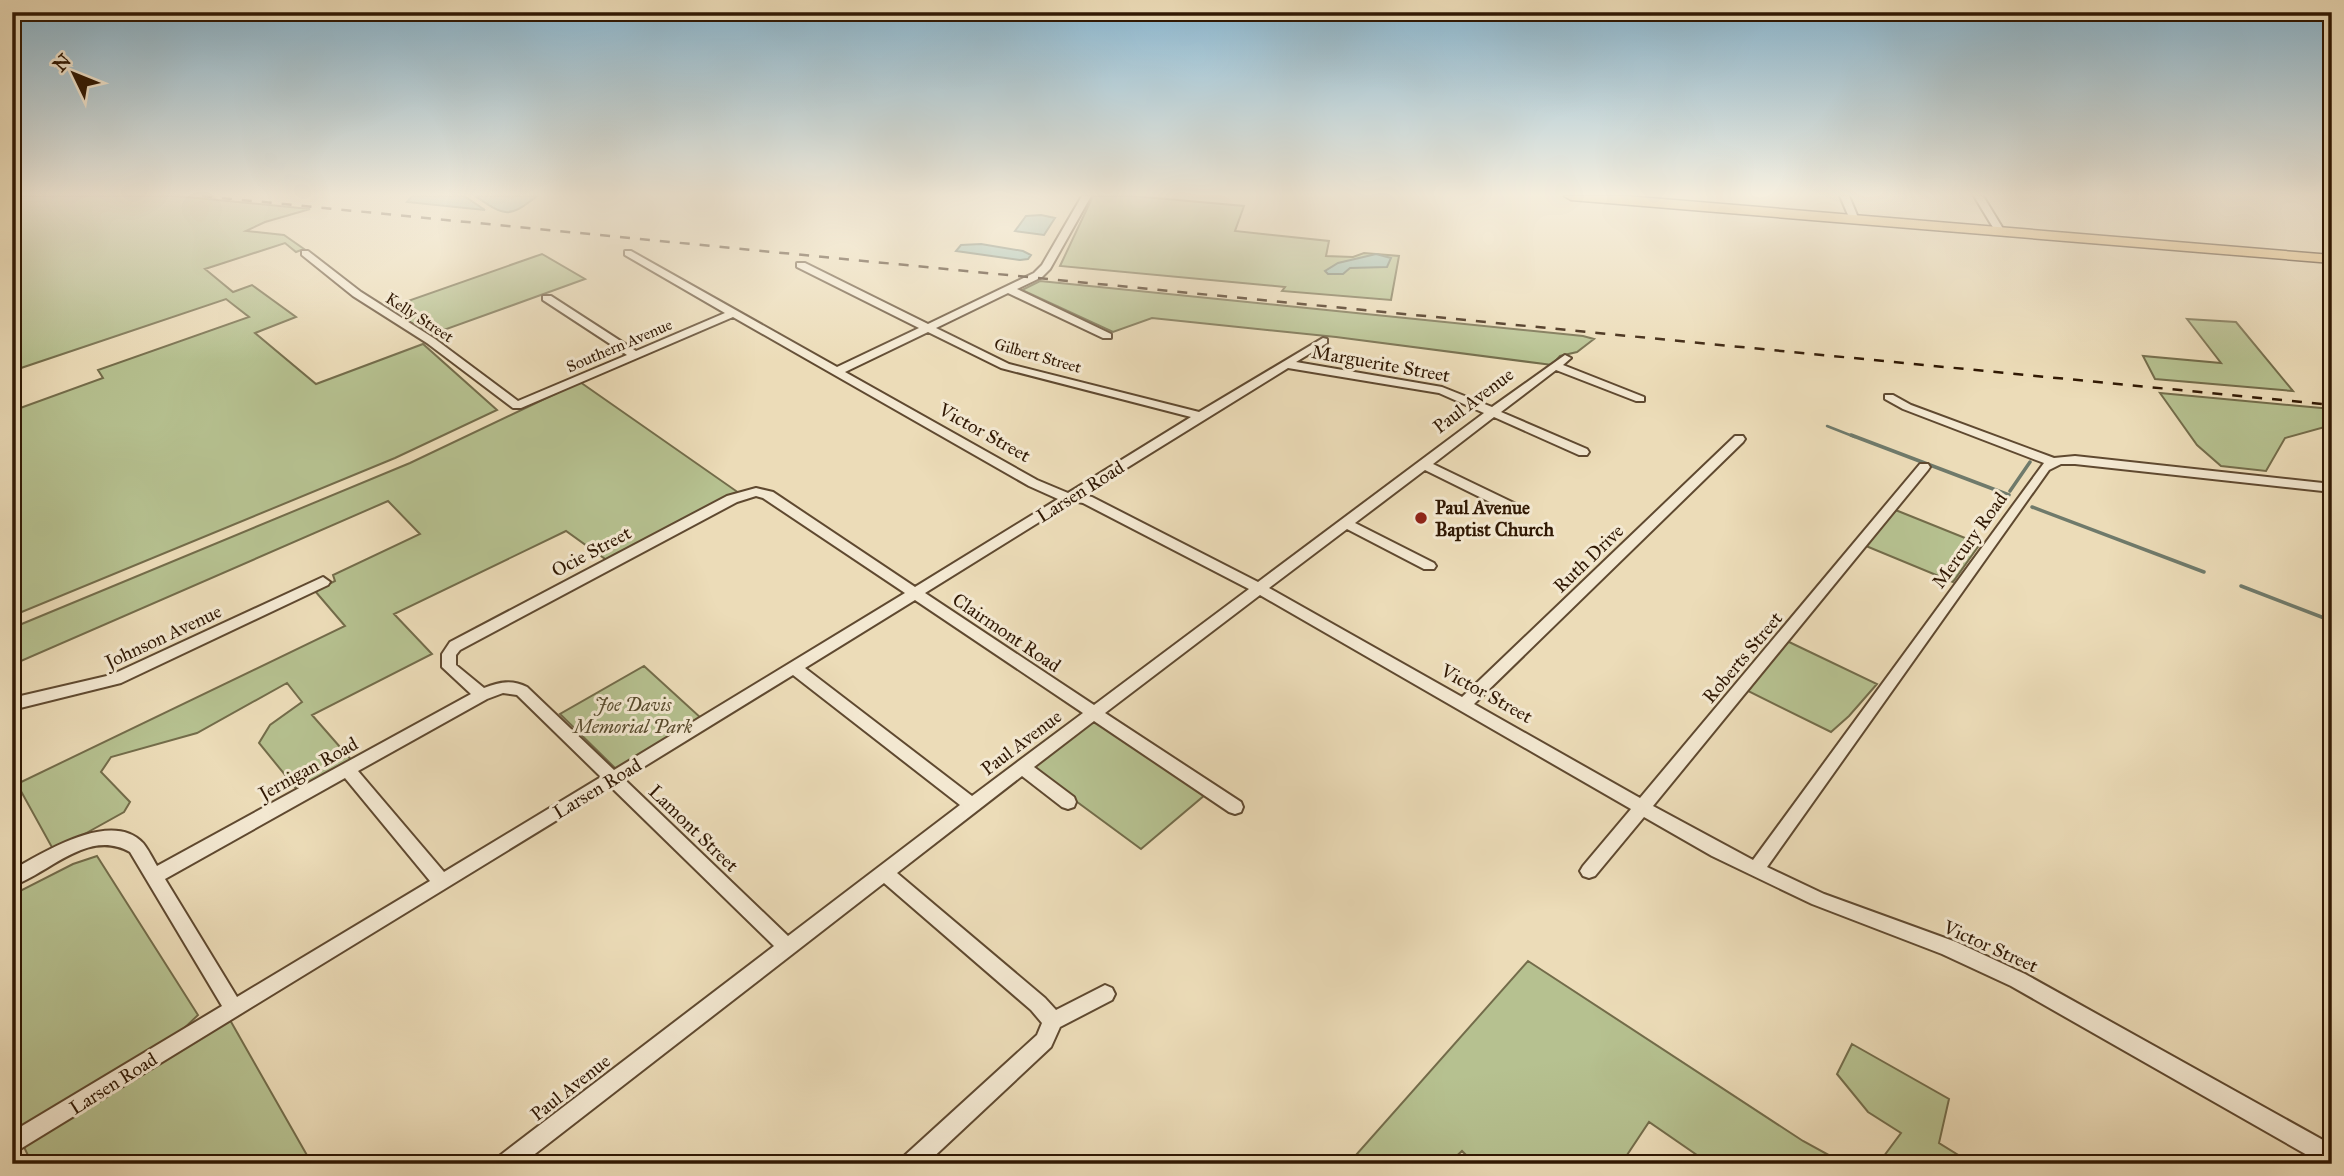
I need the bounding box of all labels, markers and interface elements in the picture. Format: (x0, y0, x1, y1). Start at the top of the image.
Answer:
north arrow (38, 38, 108, 108)
text: N (48, 49, 76, 76)
street label: Kelly Street (382, 289, 457, 347)
street label: Southern Avenue (563, 314, 675, 376)
street label: Gilbert Street (992, 334, 1084, 377)
street label: Marguerite Street (1310, 340, 1452, 388)
street label: Paul Avenue (1428, 363, 1518, 438)
street label: Victor Street (934, 397, 1035, 467)
street label: Larsen Road (1032, 455, 1129, 527)
street label: Mercury Road (1927, 487, 2012, 593)
place label: Paul Avenue Baptist Church (1435, 496, 1554, 542)
marker: Paul Avenue Baptist Church (1413, 510, 1429, 526)
street label: Ruth Drive (1548, 519, 1628, 597)
street label: Ocie Street (547, 521, 635, 582)
street label: Clairmont Road (948, 588, 1066, 677)
street label: Johnson Avenue (100, 599, 226, 675)
street label: Roberts Street (1698, 607, 1787, 708)
street label: Victor Street (1436, 658, 1537, 728)
park label: Joe Davis Memorial Park (572, 693, 693, 738)
street label: Paul Avenue (976, 705, 1066, 780)
street label: Jernigan Road (253, 732, 363, 807)
street label: Larsen Road (549, 753, 646, 824)
street label: Lamont Street (644, 780, 744, 877)
street label: Victor Street (1939, 915, 2042, 978)
street label: Larsen Road (65, 1047, 162, 1119)
street label: Paul Avenue (526, 1049, 615, 1126)

